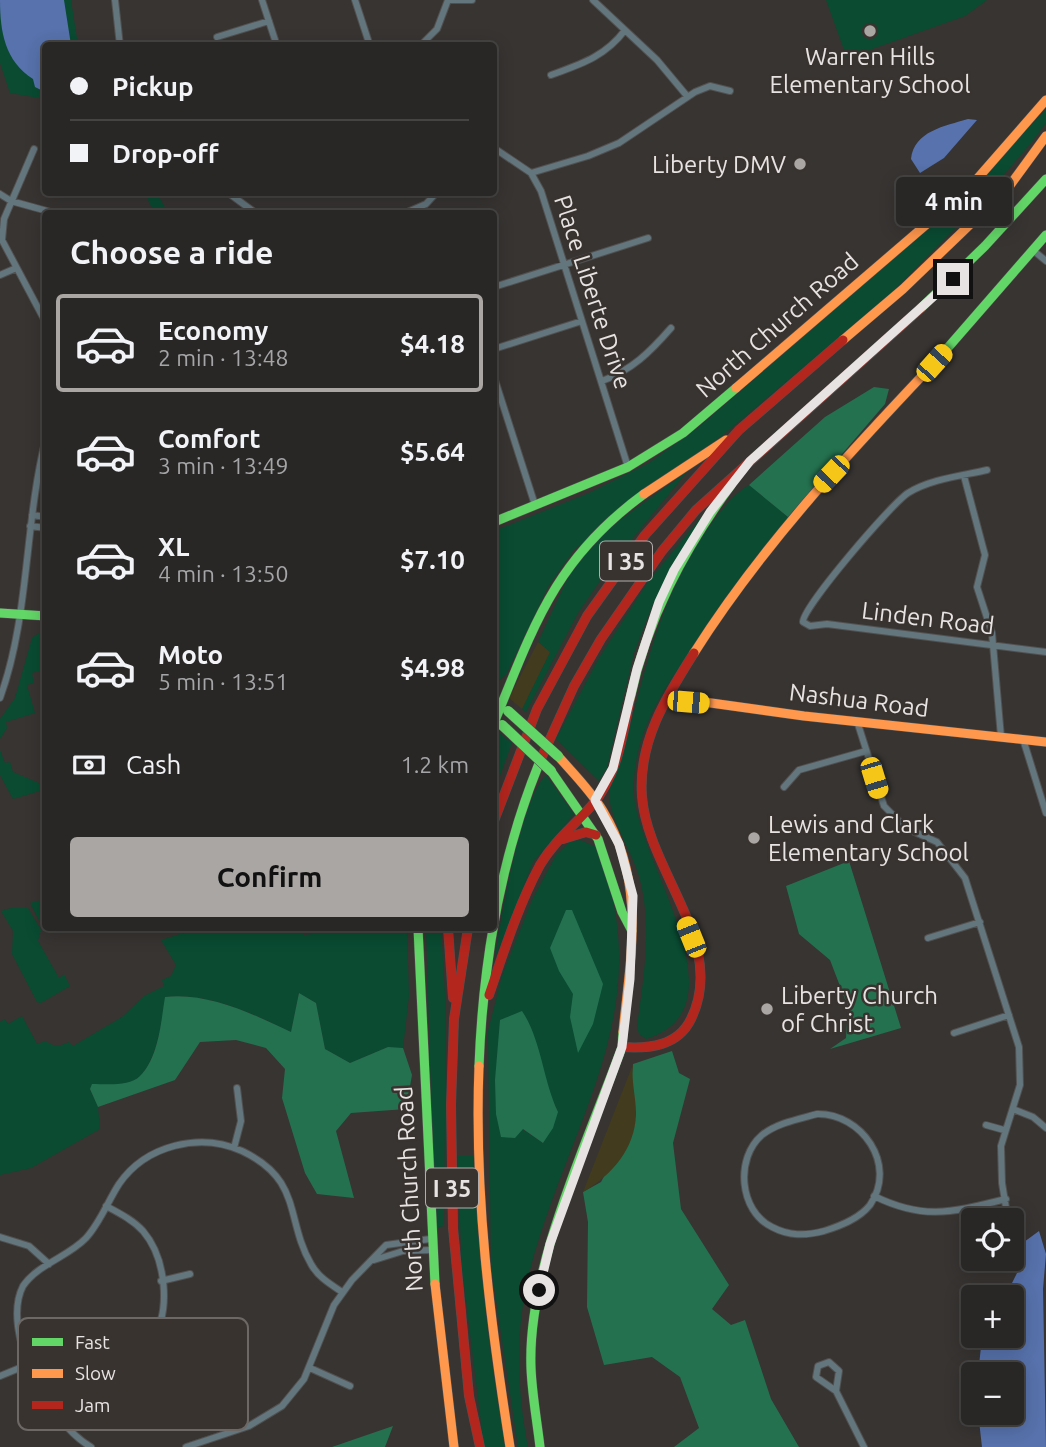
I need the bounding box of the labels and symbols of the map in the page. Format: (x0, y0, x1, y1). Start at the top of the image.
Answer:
marker: Warren Hills Elementary School (862, 23, 878, 39)
place label: Warren Hills Elementary School (770, 43, 970, 98)
place label: Liberty DMV (652, 151, 786, 178)
marker: Liberty DMV (792, 156, 808, 172)
callout: 4 min (895, 177, 1011, 226)
street label: Place Liberte Drive (549, 192, 637, 392)
street label: North Church Road (690, 247, 864, 403)
route end (937, 263, 969, 295)
car (913, 340, 956, 386)
car (809, 451, 854, 497)
road number: I 35 (600, 541, 652, 580)
street label: Linden Road (860, 596, 996, 640)
street label: Nashua Road (788, 678, 930, 722)
car (667, 690, 710, 714)
car (858, 755, 891, 801)
place label: Lewis and Clark Elementary School (768, 811, 969, 866)
marker: Lewis and Clark Elementary School (746, 830, 762, 846)
car (674, 914, 709, 960)
place label: Liberty Church of Christ (781, 982, 938, 1037)
marker: Liberty Church of Christ (759, 1001, 775, 1017)
street label: North Church Road (390, 1086, 428, 1292)
road number: I 35 (426, 1168, 478, 1208)
route start (523, 1274, 555, 1306)
legend (18, 1318, 248, 1430)
text: Fast (75, 1331, 110, 1353)
text: Slow (75, 1362, 116, 1384)
text: Jam (75, 1394, 111, 1416)

